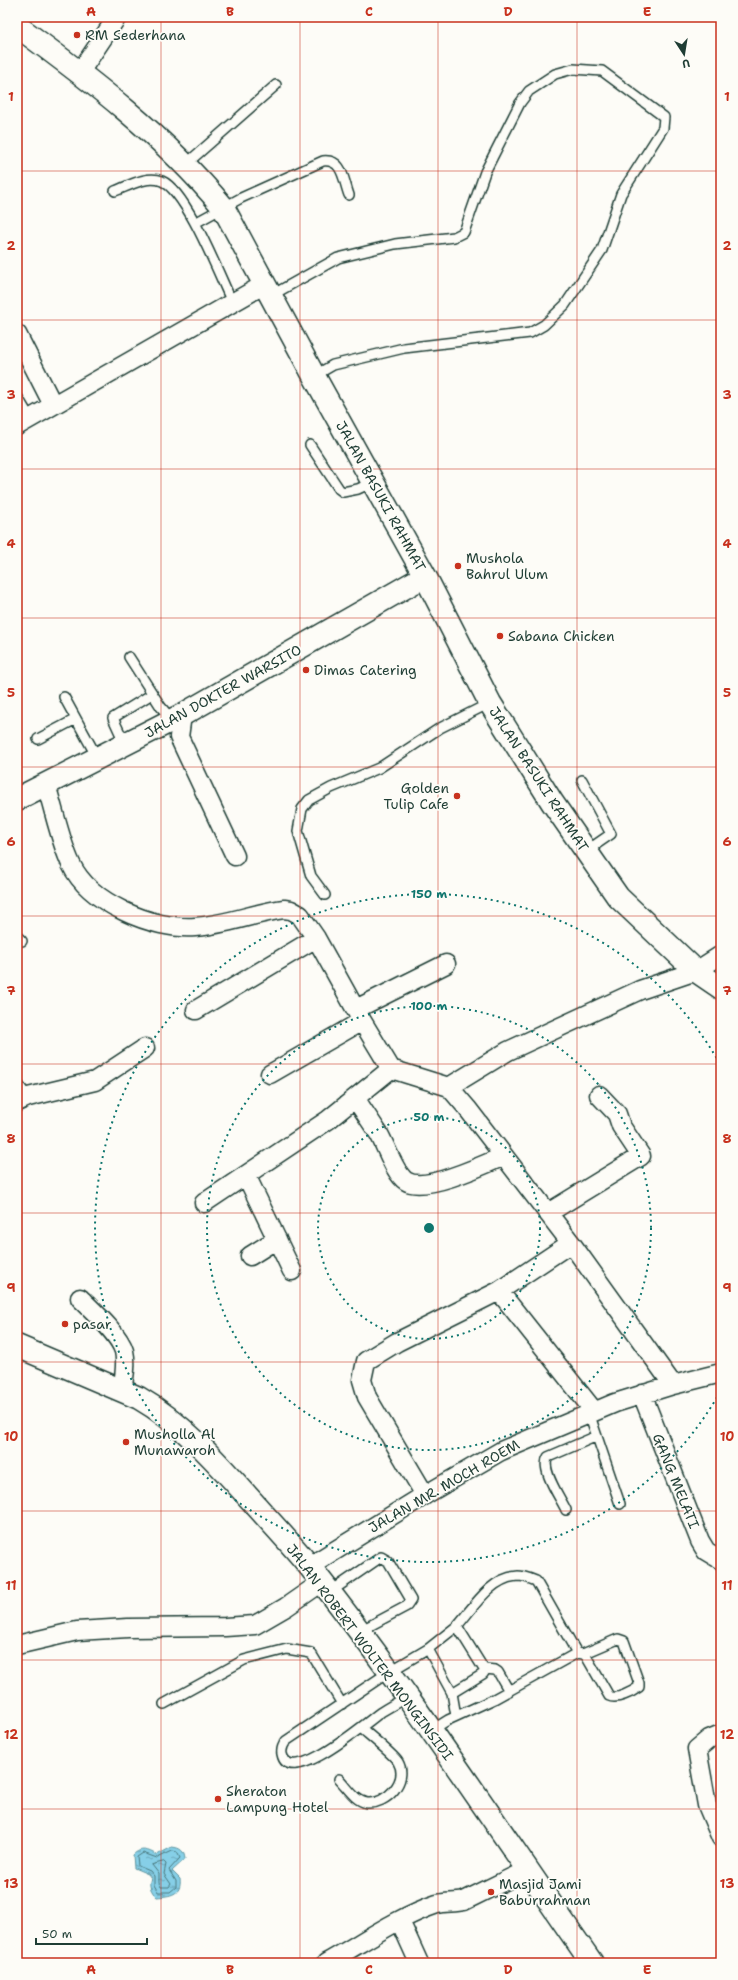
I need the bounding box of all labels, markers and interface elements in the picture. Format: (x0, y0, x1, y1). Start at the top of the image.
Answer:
text: A (86, 3, 96, 20)
text: B (226, 3, 234, 20)
text: C (365, 3, 373, 20)
text: D (503, 3, 513, 20)
text: E (643, 3, 652, 20)
place label: RM Sederhana (85, 26, 186, 44)
marker: RM Sederhana (72, 30, 82, 40)
north arrow (664, 34, 704, 74)
text: U (681, 55, 691, 71)
text: 1 (8, 88, 14, 105)
text: 1 (724, 88, 730, 105)
text: 2 (6, 237, 16, 254)
text: 2 (722, 237, 732, 254)
text: 3 (6, 386, 16, 403)
text: 3 (722, 386, 732, 403)
street label: JALAN BASUKI RAHMAT (332, 418, 430, 575)
text: 4 (6, 535, 16, 552)
text: 4 (722, 535, 732, 552)
place label: Mushola Bahrul Ulum (466, 549, 548, 583)
marker: Mushola Bahrul Ulum (453, 561, 463, 571)
place label: Sabana Chicken (508, 627, 615, 645)
marker: Sabana Chicken (495, 631, 505, 641)
street label: JALAN DOKTER WARSITO (141, 640, 305, 742)
place label: Dimas Catering (314, 661, 417, 679)
marker: Dimas Catering (301, 665, 311, 675)
text: 5 (7, 684, 15, 701)
text: 5 (723, 684, 731, 701)
street label: JALAN BASUKI RAHMAT (485, 703, 593, 855)
place label: Golden Tulip Cafe (384, 779, 449, 813)
marker: Golden Tulip Cafe (452, 791, 462, 801)
text: 6 (6, 833, 16, 850)
text: 6 (722, 833, 732, 850)
text: 150 m (411, 886, 447, 902)
text: 7 (6, 982, 16, 999)
text: 7 (722, 982, 732, 999)
text: 100 m (411, 998, 448, 1014)
text: 50 m (414, 1109, 445, 1125)
text: 8 (6, 1130, 16, 1147)
text: 8 (722, 1130, 732, 1147)
centre of rings (422, 1221, 436, 1235)
text: 9 (6, 1279, 16, 1296)
text: 9 (722, 1279, 732, 1296)
place label: pasar (73, 1315, 112, 1333)
marker: pasar (60, 1319, 70, 1329)
place label: Musholla Al Munawaroh (134, 1425, 216, 1459)
text: 10 (4, 1428, 18, 1445)
text: 10 (720, 1428, 734, 1445)
street label: GANG MELATI (649, 1431, 703, 1531)
street label: JALAN MR. MOCH ROEM (365, 1435, 523, 1537)
marker: Musholla Al Munawaroh (121, 1437, 131, 1447)
street label: JALAN ROBERT WOLTER MONGINSIDI (283, 1540, 457, 1764)
text: 11 (5, 1577, 17, 1594)
text: 11 (721, 1577, 733, 1594)
text: 12 (4, 1726, 18, 1743)
text: 12 (720, 1726, 734, 1743)
place label: Sheraton Lampung Hotel (226, 1782, 329, 1816)
marker: Sheraton Lampung Hotel (213, 1794, 223, 1804)
text: 13 (4, 1875, 18, 1892)
place label: Masjid Jami Baburrahman (499, 1875, 591, 1909)
text: 13 (720, 1875, 734, 1892)
marker: Masjid Jami Baburrahman (486, 1887, 496, 1897)
scale bar (36, 1920, 147, 1946)
text: 50 m (42, 1926, 72, 1942)
text: A (86, 1961, 96, 1978)
text: B (226, 1961, 234, 1978)
text: C (365, 1961, 373, 1978)
text: D (503, 1961, 513, 1978)
text: E (643, 1961, 652, 1978)

